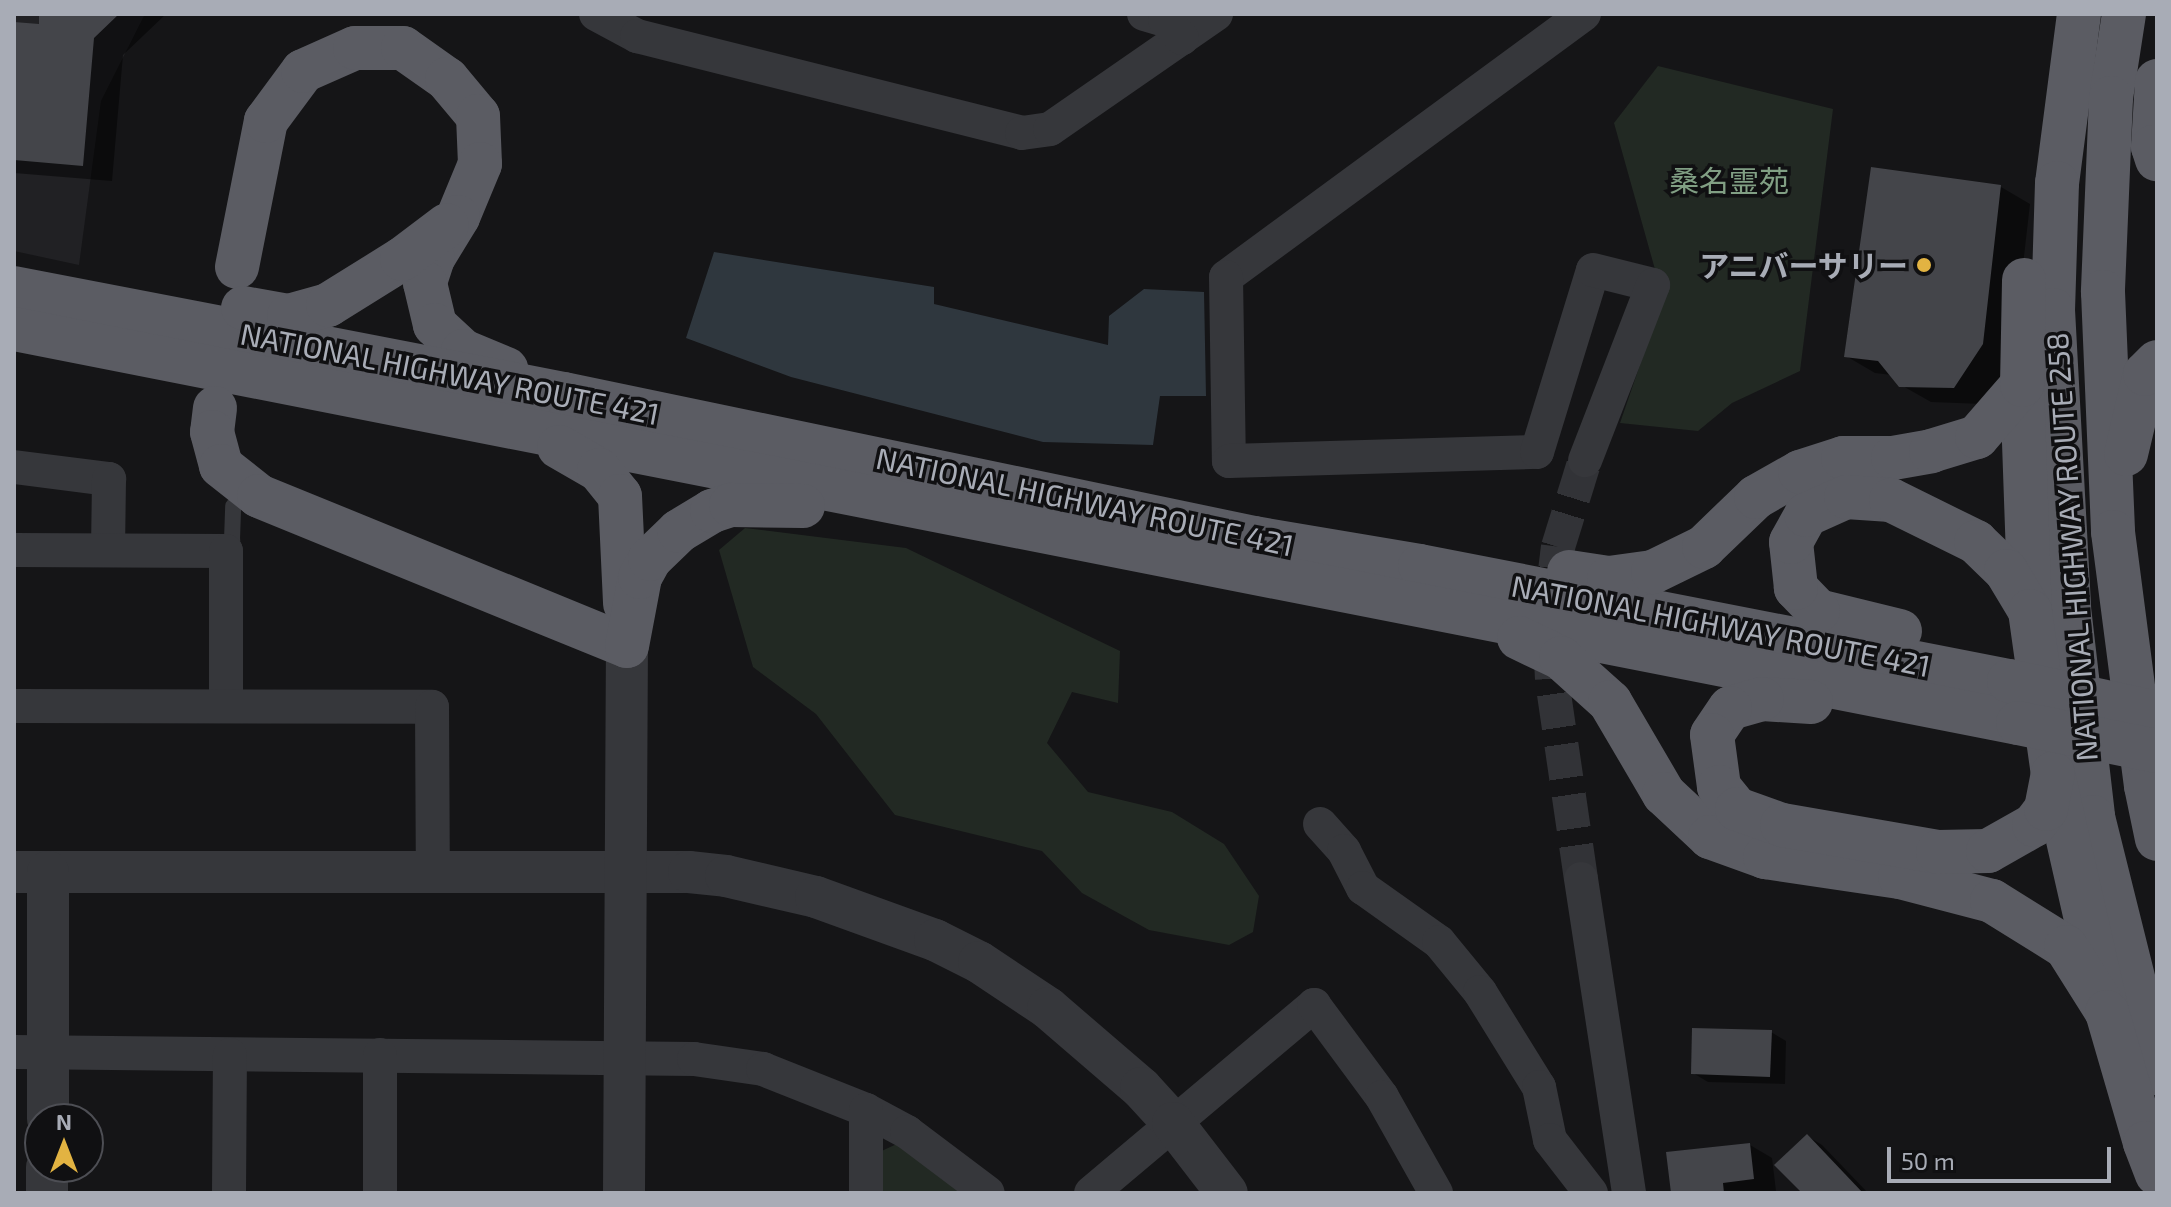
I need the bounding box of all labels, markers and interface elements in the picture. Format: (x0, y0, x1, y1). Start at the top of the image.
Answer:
park label: 桑名霊苑 (1669, 162, 1789, 198)
place label: アニバーサリー (1698, 247, 1908, 283)
marker: アニバーサリー (1915, 256, 1933, 274)
street label: NATIONAL HIGHWAY ROUTE 421 (237, 315, 663, 431)
street label: NATIONAL HIGHWAY ROUTE 258 (2038, 331, 2104, 763)
street label: NATIONAL HIGHWAY ROUTE 421 (872, 439, 1298, 563)
street label: NATIONAL HIGHWAY ROUTE 421 (1508, 567, 1934, 683)
north arrow (24, 1103, 104, 1183)
text: N (56, 1108, 72, 1134)
scale bar (1891, 1131, 2115, 1181)
text: 50 m (1901, 1146, 1955, 1175)

